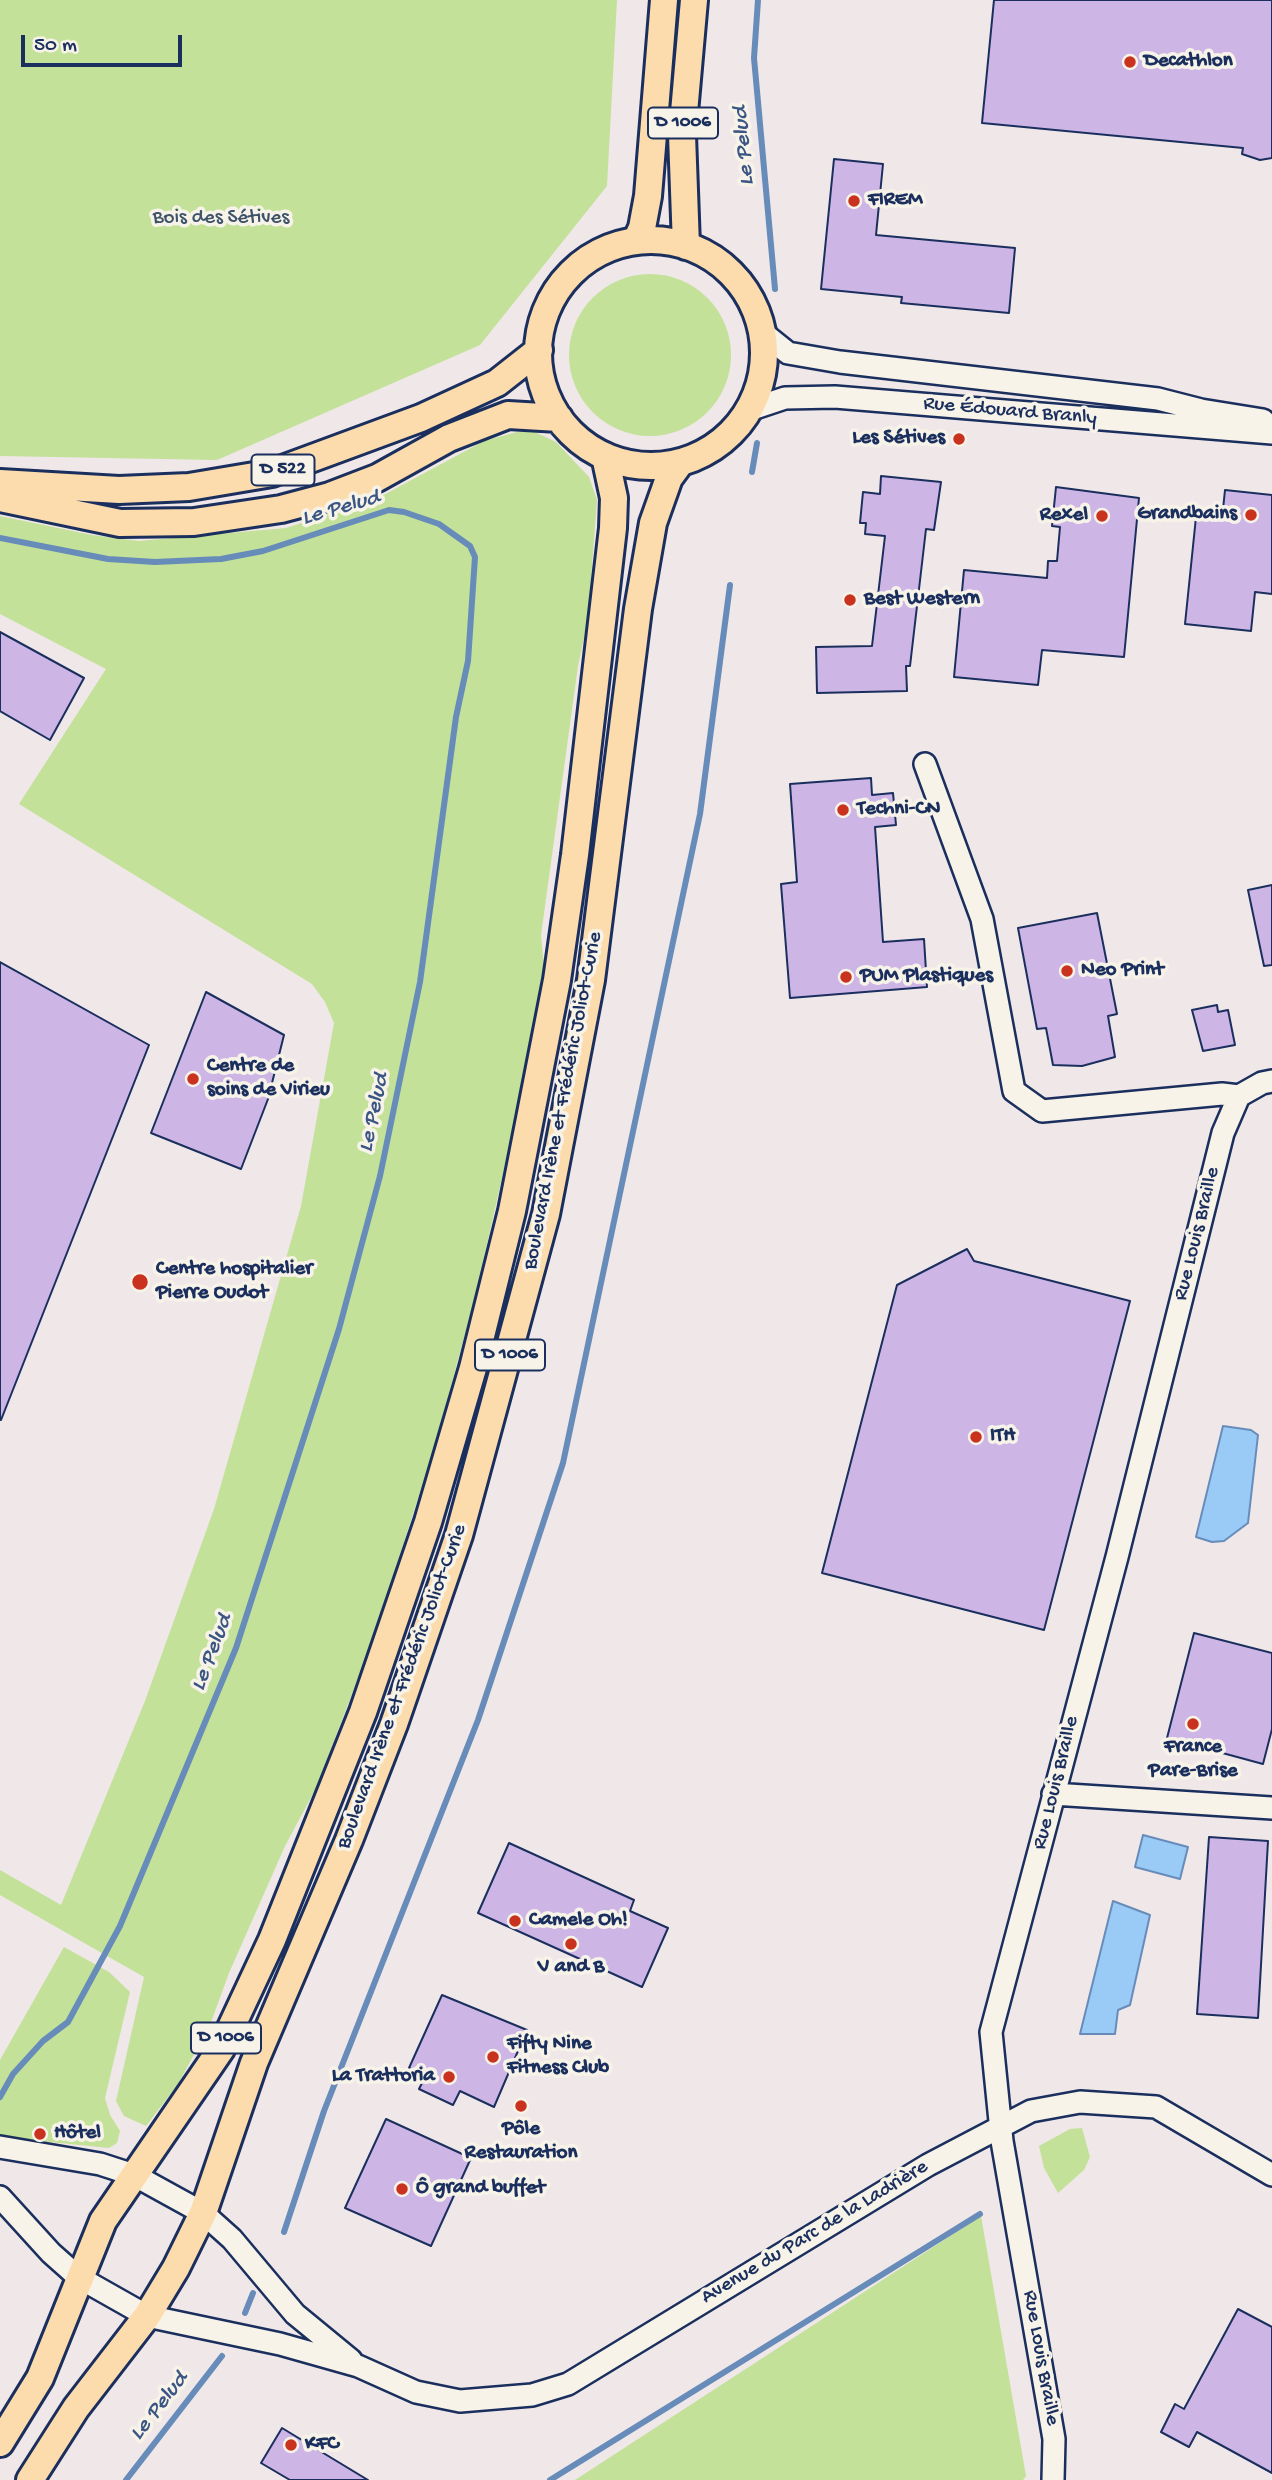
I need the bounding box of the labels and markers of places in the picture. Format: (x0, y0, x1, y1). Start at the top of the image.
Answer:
place label: Decathlon (1144, 49, 1233, 75)
marker: Decathlon (1122, 54, 1138, 70)
place label: FIREM (868, 188, 922, 214)
marker: FIREM (846, 193, 862, 209)
place label: Les Sétives (852, 426, 945, 452)
marker: Les Sétives (951, 431, 967, 447)
place label: Grandbains (1137, 502, 1237, 528)
place label: Rexel (1040, 503, 1088, 529)
marker: Grandbains (1243, 507, 1259, 523)
marker: Rexel (1094, 508, 1110, 524)
place label: Best Western (864, 587, 980, 613)
marker: Best Western (842, 592, 858, 608)
place label: Techni-CN (857, 797, 941, 823)
marker: Techni-CN (835, 802, 851, 818)
place label: Neo Print (1081, 958, 1164, 984)
marker: Neo Print (1059, 963, 1075, 979)
place label: PUM Plastiques (860, 964, 993, 990)
marker: PUM Plastiques (838, 969, 854, 985)
place label: Centre de soins de Virieu (207, 1054, 330, 1104)
marker: Centre de soins de Virieu (185, 1071, 201, 1087)
place label: Centre hospitalier Pierre Oudot (156, 1257, 312, 1307)
marker: Centre hospitalier Pierre Oudot (130, 1272, 150, 1292)
place label: ITH (990, 1424, 1015, 1450)
marker: ITH (968, 1429, 984, 1445)
marker: France Pare-Brise (1185, 1716, 1201, 1732)
place label: France Pare-Brise (1148, 1735, 1238, 1785)
place label: Camele Oh! (529, 1908, 627, 1934)
marker: Camele Oh! (507, 1913, 523, 1929)
marker: V and B (563, 1936, 579, 1952)
place label: V and B (538, 1955, 604, 1981)
place label: Fifty Nine Fitness Club (507, 2032, 609, 2082)
marker: Fifty Nine Fitness Club (485, 2049, 501, 2065)
place label: La Trattoria (332, 2064, 435, 2090)
marker: La Trattoria (441, 2069, 457, 2085)
marker: Pôle Restauration (513, 2098, 529, 2114)
place label: Pôle Restauration (465, 2117, 577, 2167)
place label: Hôtel (54, 2121, 101, 2147)
marker: Hôtel (32, 2126, 48, 2142)
place label: Ô grand buffet (416, 2176, 545, 2202)
marker: Ô grand buffet (394, 2181, 410, 2197)
place label: KFC (305, 2432, 339, 2458)
marker: KFC (283, 2437, 299, 2453)

